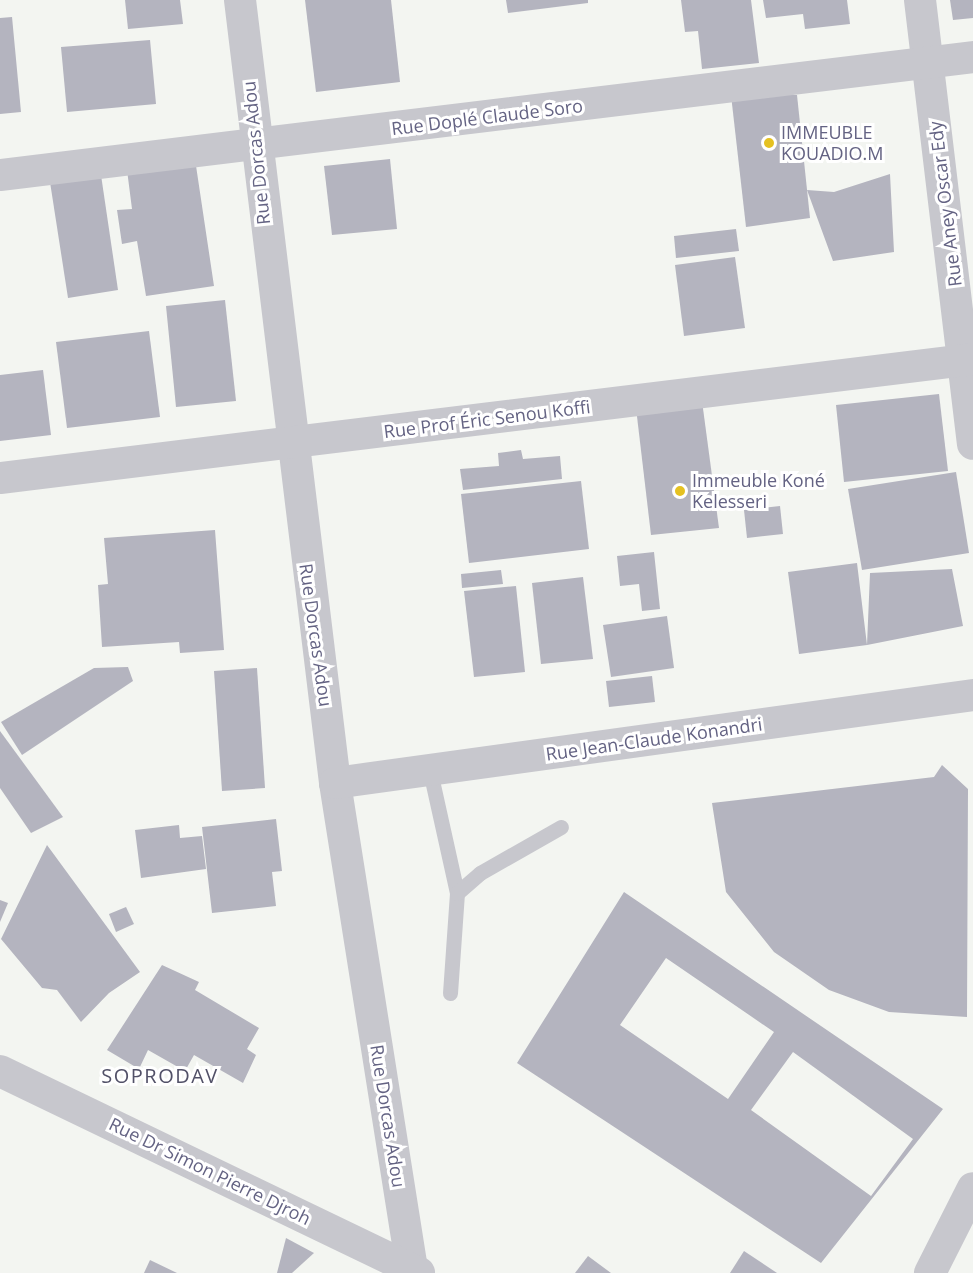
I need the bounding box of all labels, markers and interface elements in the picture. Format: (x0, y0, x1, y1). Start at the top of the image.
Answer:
street label: Rue Dorcas Adou (238, 80, 274, 226)
street label: Rue Doplé Claude Soro (390, 95, 584, 139)
street label: Rue Aney Oscar Edy (924, 120, 966, 288)
place label: IMMEUBLE KOUADIO.M (781, 122, 884, 164)
marker: IMMEUBLE KOUADIO.M (762, 136, 776, 150)
street label: Rue Prof Éric Senou Koffi (382, 396, 592, 442)
place label: Immeuble Koné Kelesseri (692, 470, 825, 512)
marker: Immeuble Koné Kelesseri (673, 484, 687, 498)
street label: Rue Dorcas Adou (295, 562, 337, 708)
street label: Rue Jean-Claude Konandri (544, 713, 764, 765)
street label: Rue Dorcas Adou (366, 1043, 410, 1189)
district label: SOPRODAV (101, 1063, 219, 1087)
street label: Rue Dr Simon Pierre Djroh (106, 1113, 314, 1229)

